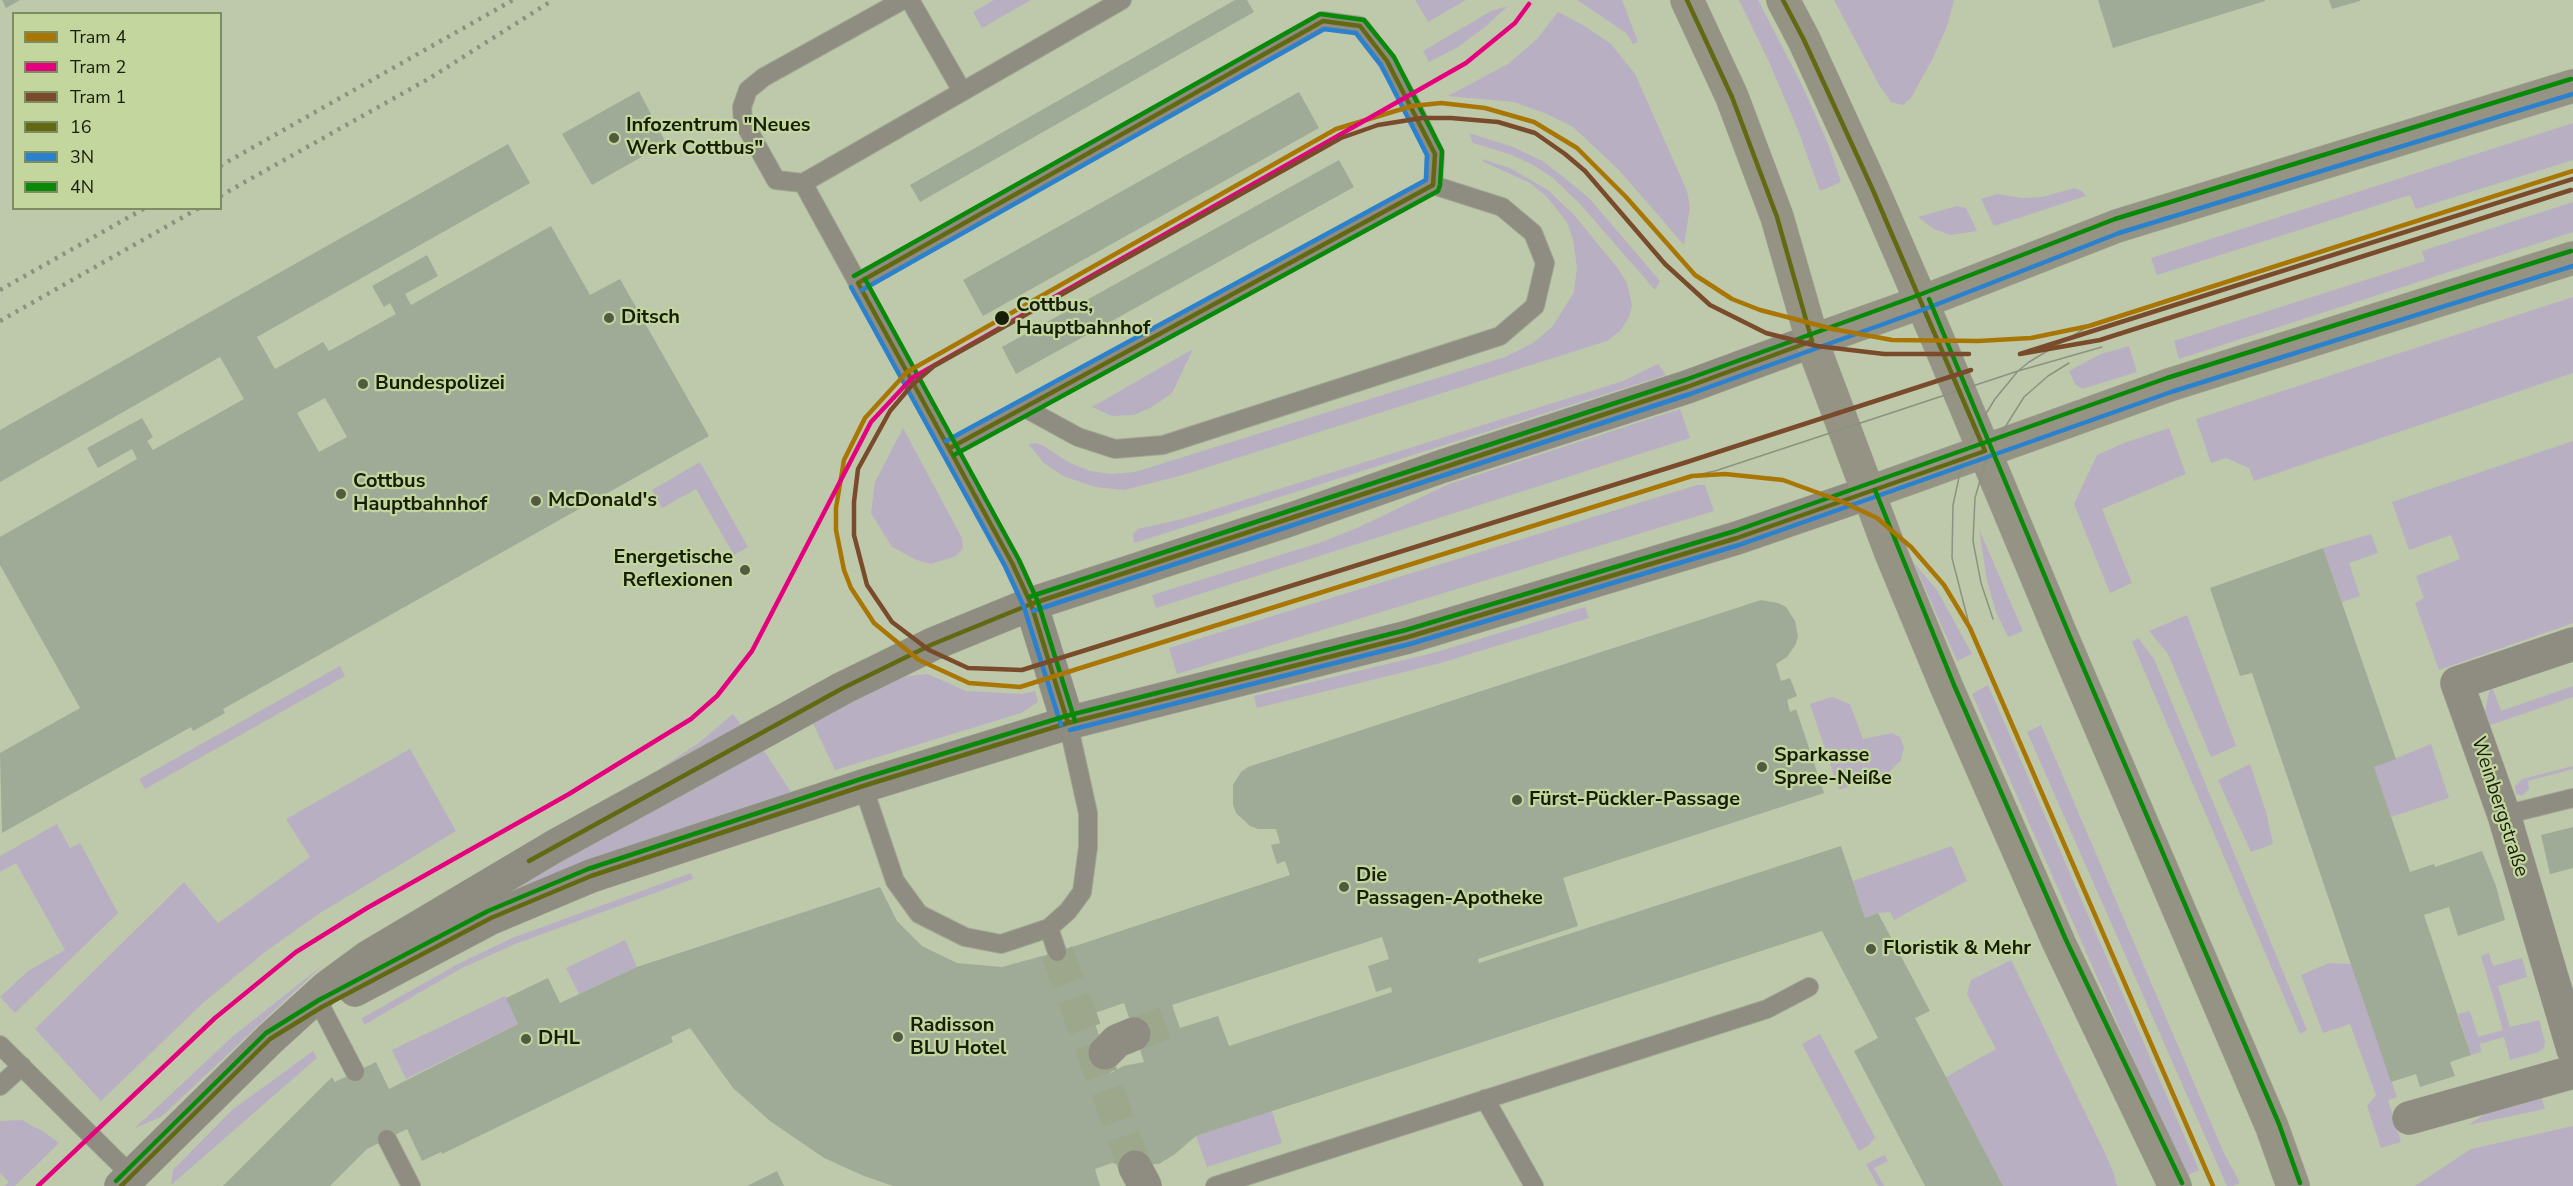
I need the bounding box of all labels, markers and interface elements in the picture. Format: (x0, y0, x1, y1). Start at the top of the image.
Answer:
legend (12, 12, 222, 210)
text: Tram 4 (70, 25, 126, 49)
text: Tram 2 (70, 55, 126, 79)
text: Tram 1 (70, 85, 126, 109)
place label: Infozentrum "Neues Werk Cottbus" (626, 114, 810, 161)
text: 16 (70, 115, 92, 139)
marker: Infozentrum "Neues Werk Cottbus" (607, 131, 621, 145)
text: 3N (70, 145, 94, 169)
text: 4N (70, 175, 94, 199)
place label: Cottbus, Hauptbahnhof (1016, 294, 1150, 341)
place label: Ditsch (621, 306, 680, 330)
marker: Cottbus, Hauptbahnhof (993, 309, 1011, 327)
marker: Ditsch (602, 311, 616, 325)
place label: Bundespolizei (375, 372, 505, 396)
marker: Bundespolizei (356, 377, 370, 391)
place label: Cottbus Hauptbahnhof (353, 470, 487, 517)
marker: Cottbus Hauptbahnhof (334, 487, 348, 501)
place label: McDonald's (548, 489, 657, 513)
marker: McDonald's (529, 494, 543, 508)
place label: Energetische Reflexionen (613, 546, 733, 593)
marker: Energetische Reflexionen (738, 563, 752, 577)
street label: Weinbergstraße (2465, 734, 2533, 880)
place label: Sparkasse Spree-Neiße (1774, 744, 1892, 791)
marker: Sparkasse Spree-Neiße (1755, 760, 1769, 774)
place label: Fürst-Pückler-Passage (1529, 788, 1740, 812)
marker: Fürst-Pückler-Passage (1510, 793, 1524, 807)
place label: Die Passagen-Apotheke (1356, 864, 1543, 911)
marker: Die Passagen-Apotheke (1337, 880, 1351, 894)
place label: Floristik & Mehr (1883, 937, 2031, 961)
marker: Floristik & Mehr (1864, 942, 1878, 956)
place label: Radisson BLU Hotel (910, 1014, 1006, 1061)
place label: DHL (538, 1027, 580, 1051)
marker: Radisson BLU Hotel (891, 1030, 905, 1044)
marker: DHL (519, 1032, 533, 1046)

